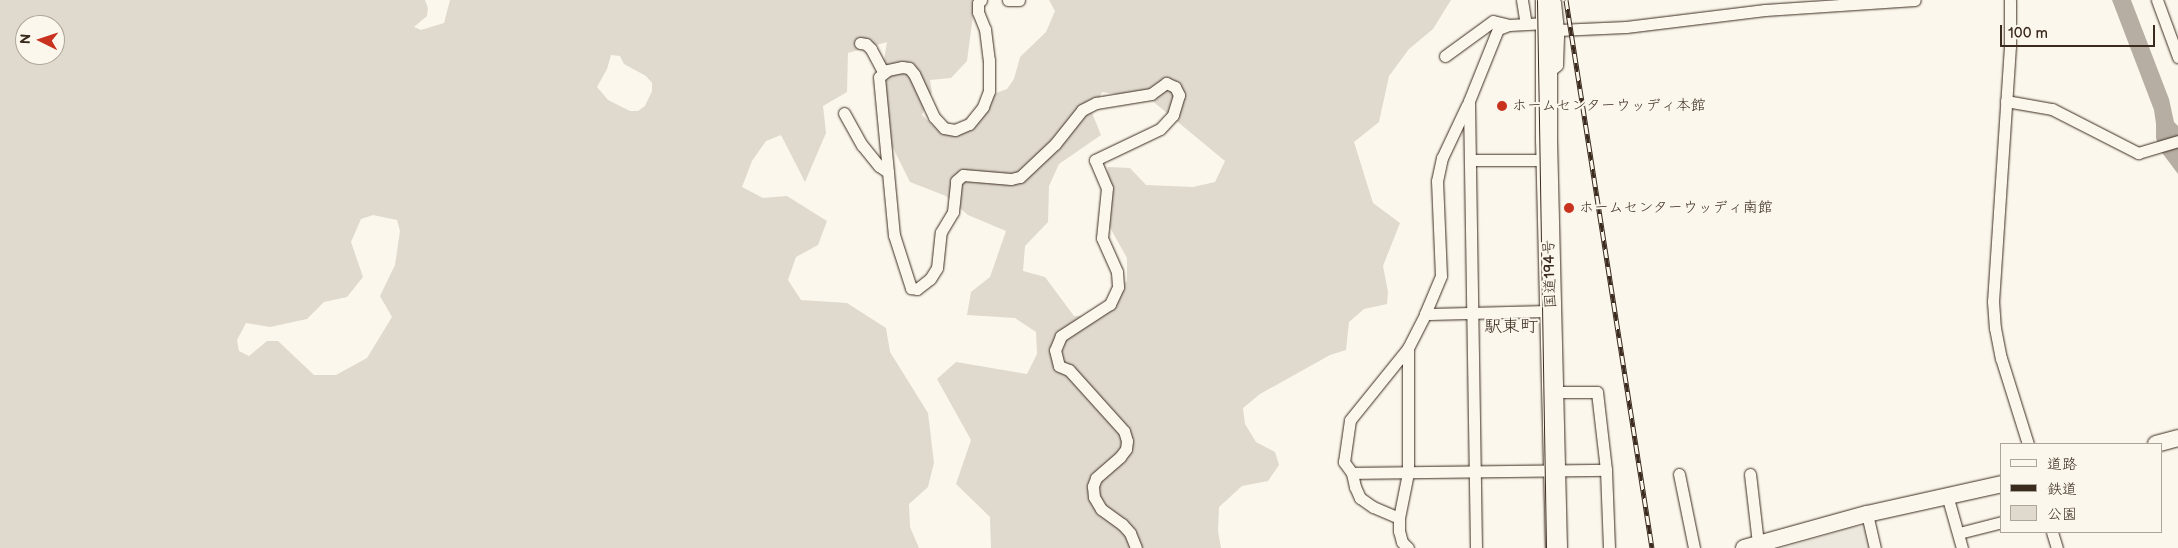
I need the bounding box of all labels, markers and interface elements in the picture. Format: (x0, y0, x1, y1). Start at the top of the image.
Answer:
north arrow (15, 15, 65, 65)
scale bar (2003, 15, 2158, 47)
text: 100 m (2008, 24, 2048, 43)
text: N (17, 33, 34, 45)
place label: ホームセンターウッディ本館 (1512, 97, 1707, 115)
marker: ホームセンターウッディ本館 (1496, 100, 1508, 112)
place label: ホームセンターウッディ南館 (1579, 199, 1774, 217)
marker: ホームセンターウッディ南館 (1563, 202, 1575, 214)
street label: 国道194号 (1540, 239, 1560, 309)
district label: 駅東町 (1484, 316, 1538, 338)
legend (2000, 443, 2163, 533)
text: 道路 (2047, 455, 2077, 474)
text: 鉄道 (2047, 480, 2077, 499)
text: 公園 (2047, 505, 2077, 524)

